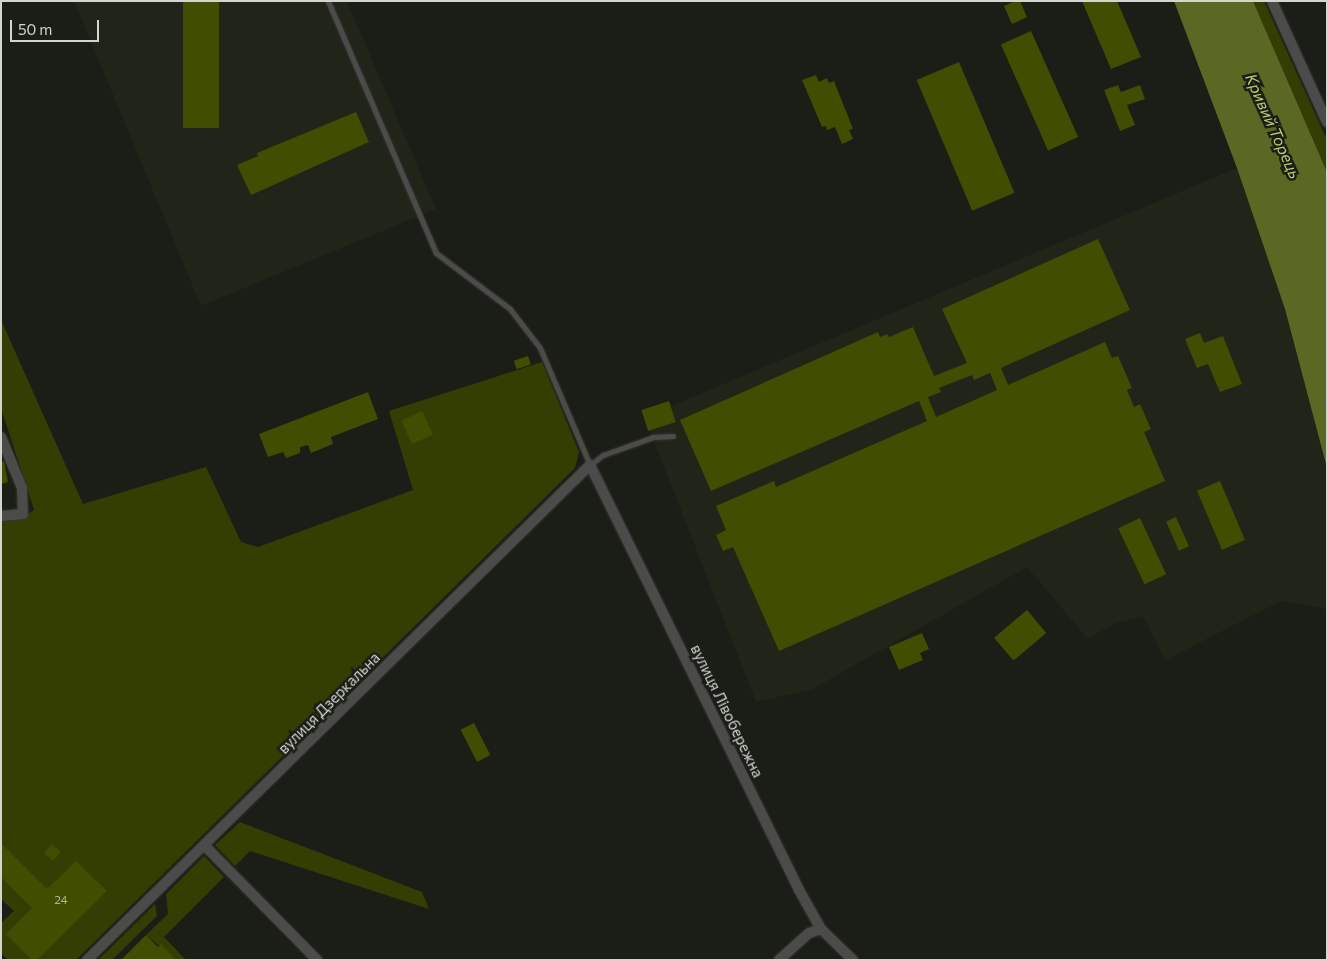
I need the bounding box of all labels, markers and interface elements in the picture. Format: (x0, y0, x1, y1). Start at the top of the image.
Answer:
scale bar (12, 10, 101, 42)
text: 50 m (18, 20, 52, 38)
water label: Кривий Торець (1241, 70, 1305, 182)
street label: вулиця Лівобережна (687, 641, 767, 781)
street label: вулиця Дзеркальна (275, 649, 383, 757)
house number: 24 (54, 893, 68, 907)

